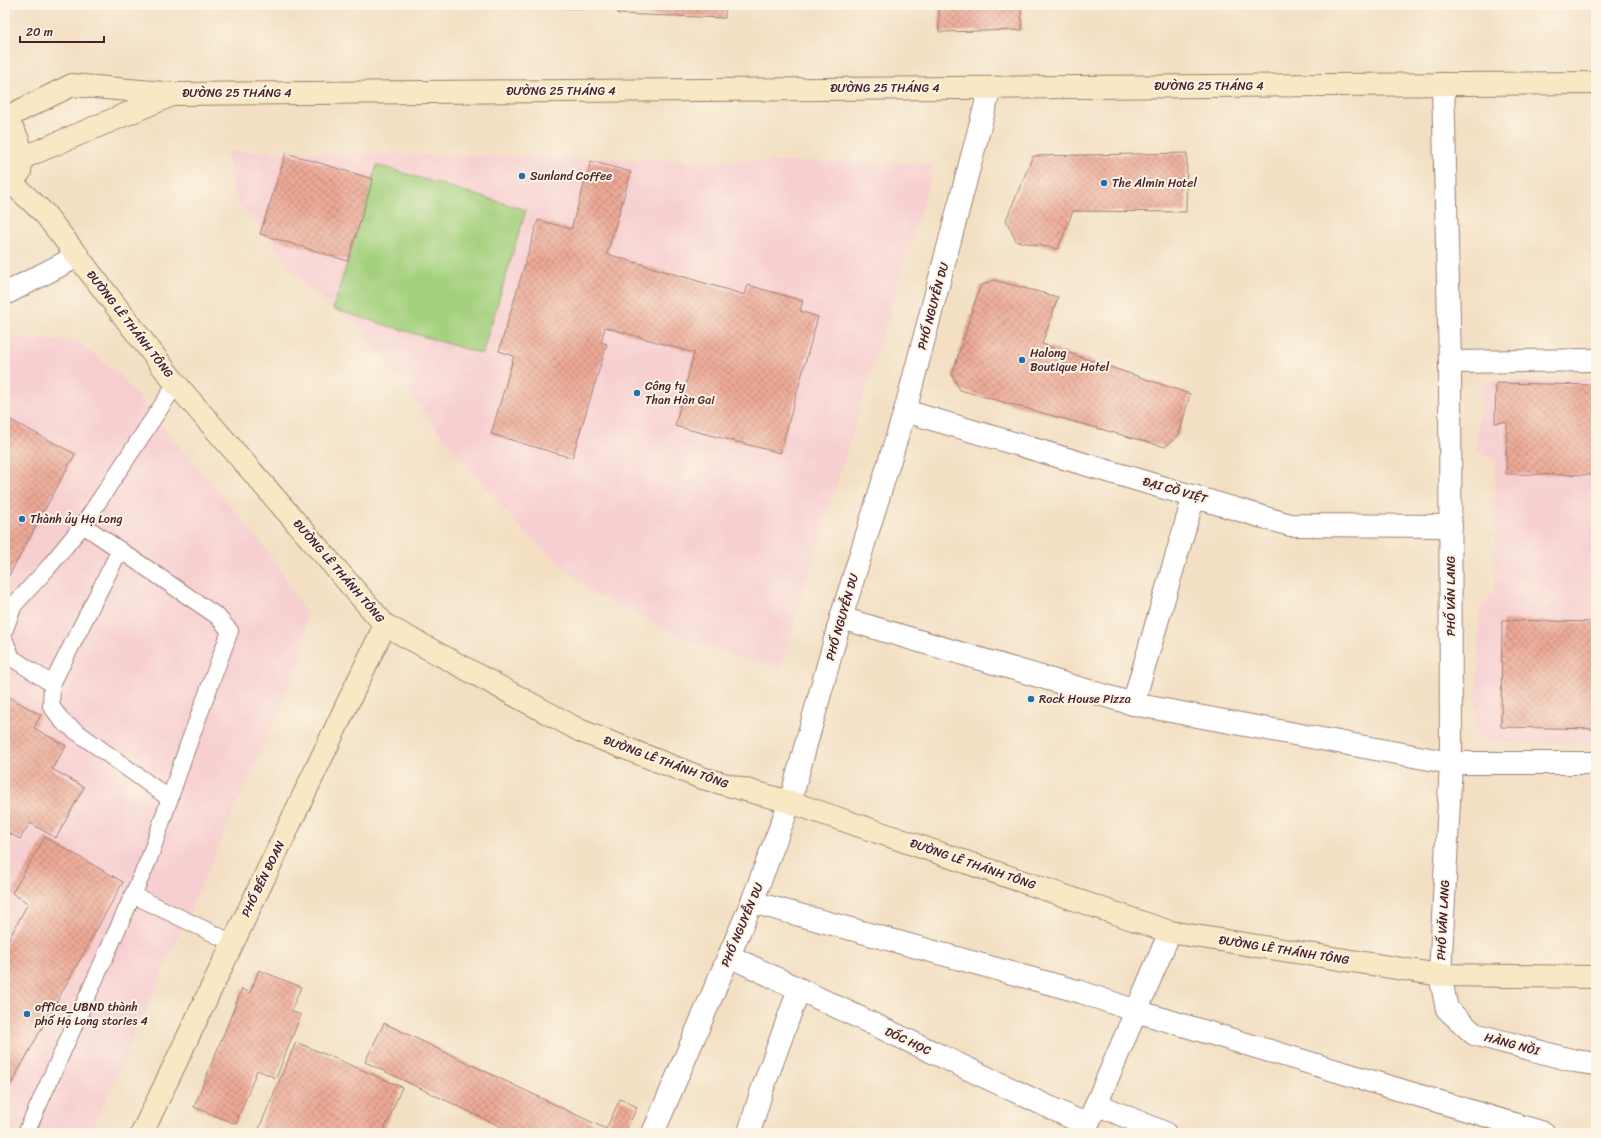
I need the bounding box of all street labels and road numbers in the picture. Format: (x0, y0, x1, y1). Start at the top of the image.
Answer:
street label: ĐƯỜNG 25 THÁNG 4 (1154, 75, 1264, 97)
street label: ĐƯỜNG 25 THÁNG 4 (830, 77, 940, 99)
street label: ĐƯỜNG 25 THÁNG 4 (506, 80, 616, 102)
street label: ĐƯỜNG 25 THÁNG 4 (182, 82, 292, 104)
street label: PHỐ NGUYỄN DU (911, 259, 956, 352)
street label: ĐƯỜNG LÊ THÁNH TÔNG (81, 265, 180, 383)
street label: ĐẠI CỒ VIỆT (1140, 470, 1211, 510)
street label: ĐƯỜNG LÊ THÁNH TÔNG (287, 514, 391, 628)
street label: PHỐ VĂN LANG (1440, 556, 1462, 636)
street label: PHỐ NGUYỄN DU (819, 570, 865, 663)
street label: ĐƯỜNG LÊ THÁNH TÔNG (600, 729, 732, 795)
street label: ĐƯỜNG LÊ THÁNH TÔNG (907, 832, 1039, 896)
street label: PHỐ BẾN ĐOAN (235, 836, 291, 921)
street label: PHỐ NGUYỄN DU (714, 878, 770, 971)
street label: PHỐ VĂN LANG (1430, 879, 1456, 961)
street label: ĐƯỜNG LÊ THÁNH TÔNG (1217, 929, 1351, 971)
street label: DỐC HỌC (881, 1021, 935, 1061)
street label: HÀNG NỒI (1482, 1026, 1543, 1062)

